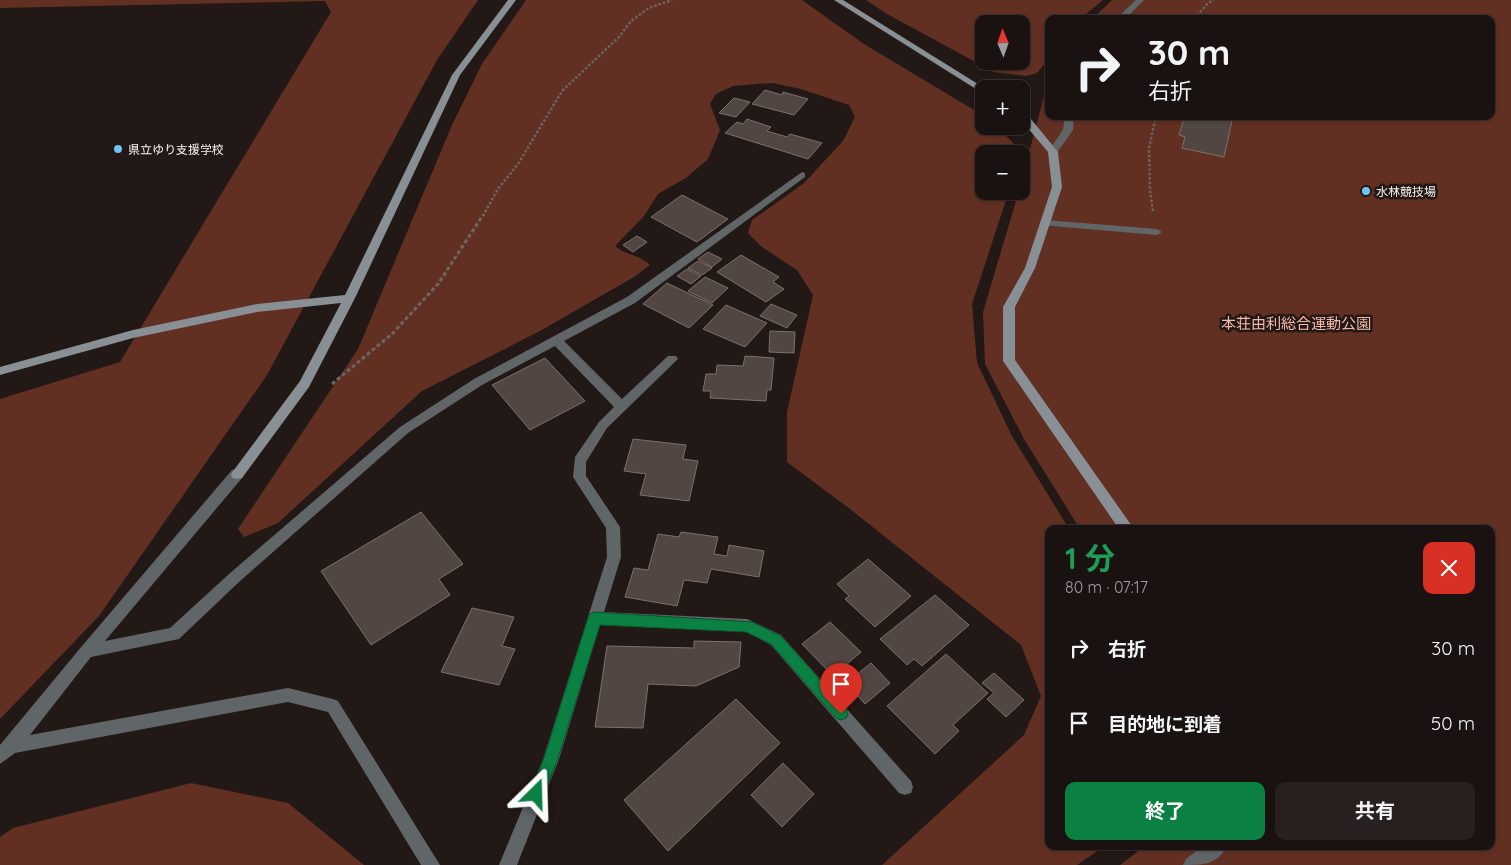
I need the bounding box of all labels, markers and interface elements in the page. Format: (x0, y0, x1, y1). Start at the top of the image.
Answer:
north arrow (975, 15, 1030, 70)
map controls (975, 15, 1030, 200)
text: 30 m (1148, 30, 1230, 74)
icon: right (1065, 35, 1130, 100)
text: 右折 (1148, 77, 1192, 105)
button: + (975, 80, 1030, 135)
place label: 県立ゆり支援学校 (128, 142, 224, 157)
marker: 県立ゆり支援学校 (112, 143, 124, 155)
button: − (975, 145, 1030, 200)
place label: 水林競技場 (1376, 184, 1436, 199)
marker: 水林競技場 (1360, 185, 1372, 197)
park label: 本荘由利総合運動公園 (1221, 314, 1371, 333)
text: 1 分 (1065, 539, 1115, 577)
button: close (1423, 542, 1475, 594)
text: 80 m · 07:17 (1065, 577, 1148, 597)
icon: right (1065, 634, 1093, 662)
text: 30 m (1431, 636, 1475, 660)
text: 右折 (1108, 637, 1146, 661)
pin (820, 663, 862, 714)
icon: arrive (827, 670, 855, 698)
icon: arrive (1065, 709, 1093, 737)
text: 50 m (1431, 711, 1475, 735)
text: 目的地に到着 (1108, 712, 1222, 736)
position arrow (509, 767, 561, 819)
button: 終了 (1065, 782, 1265, 840)
button: 共有 (1275, 782, 1475, 840)

